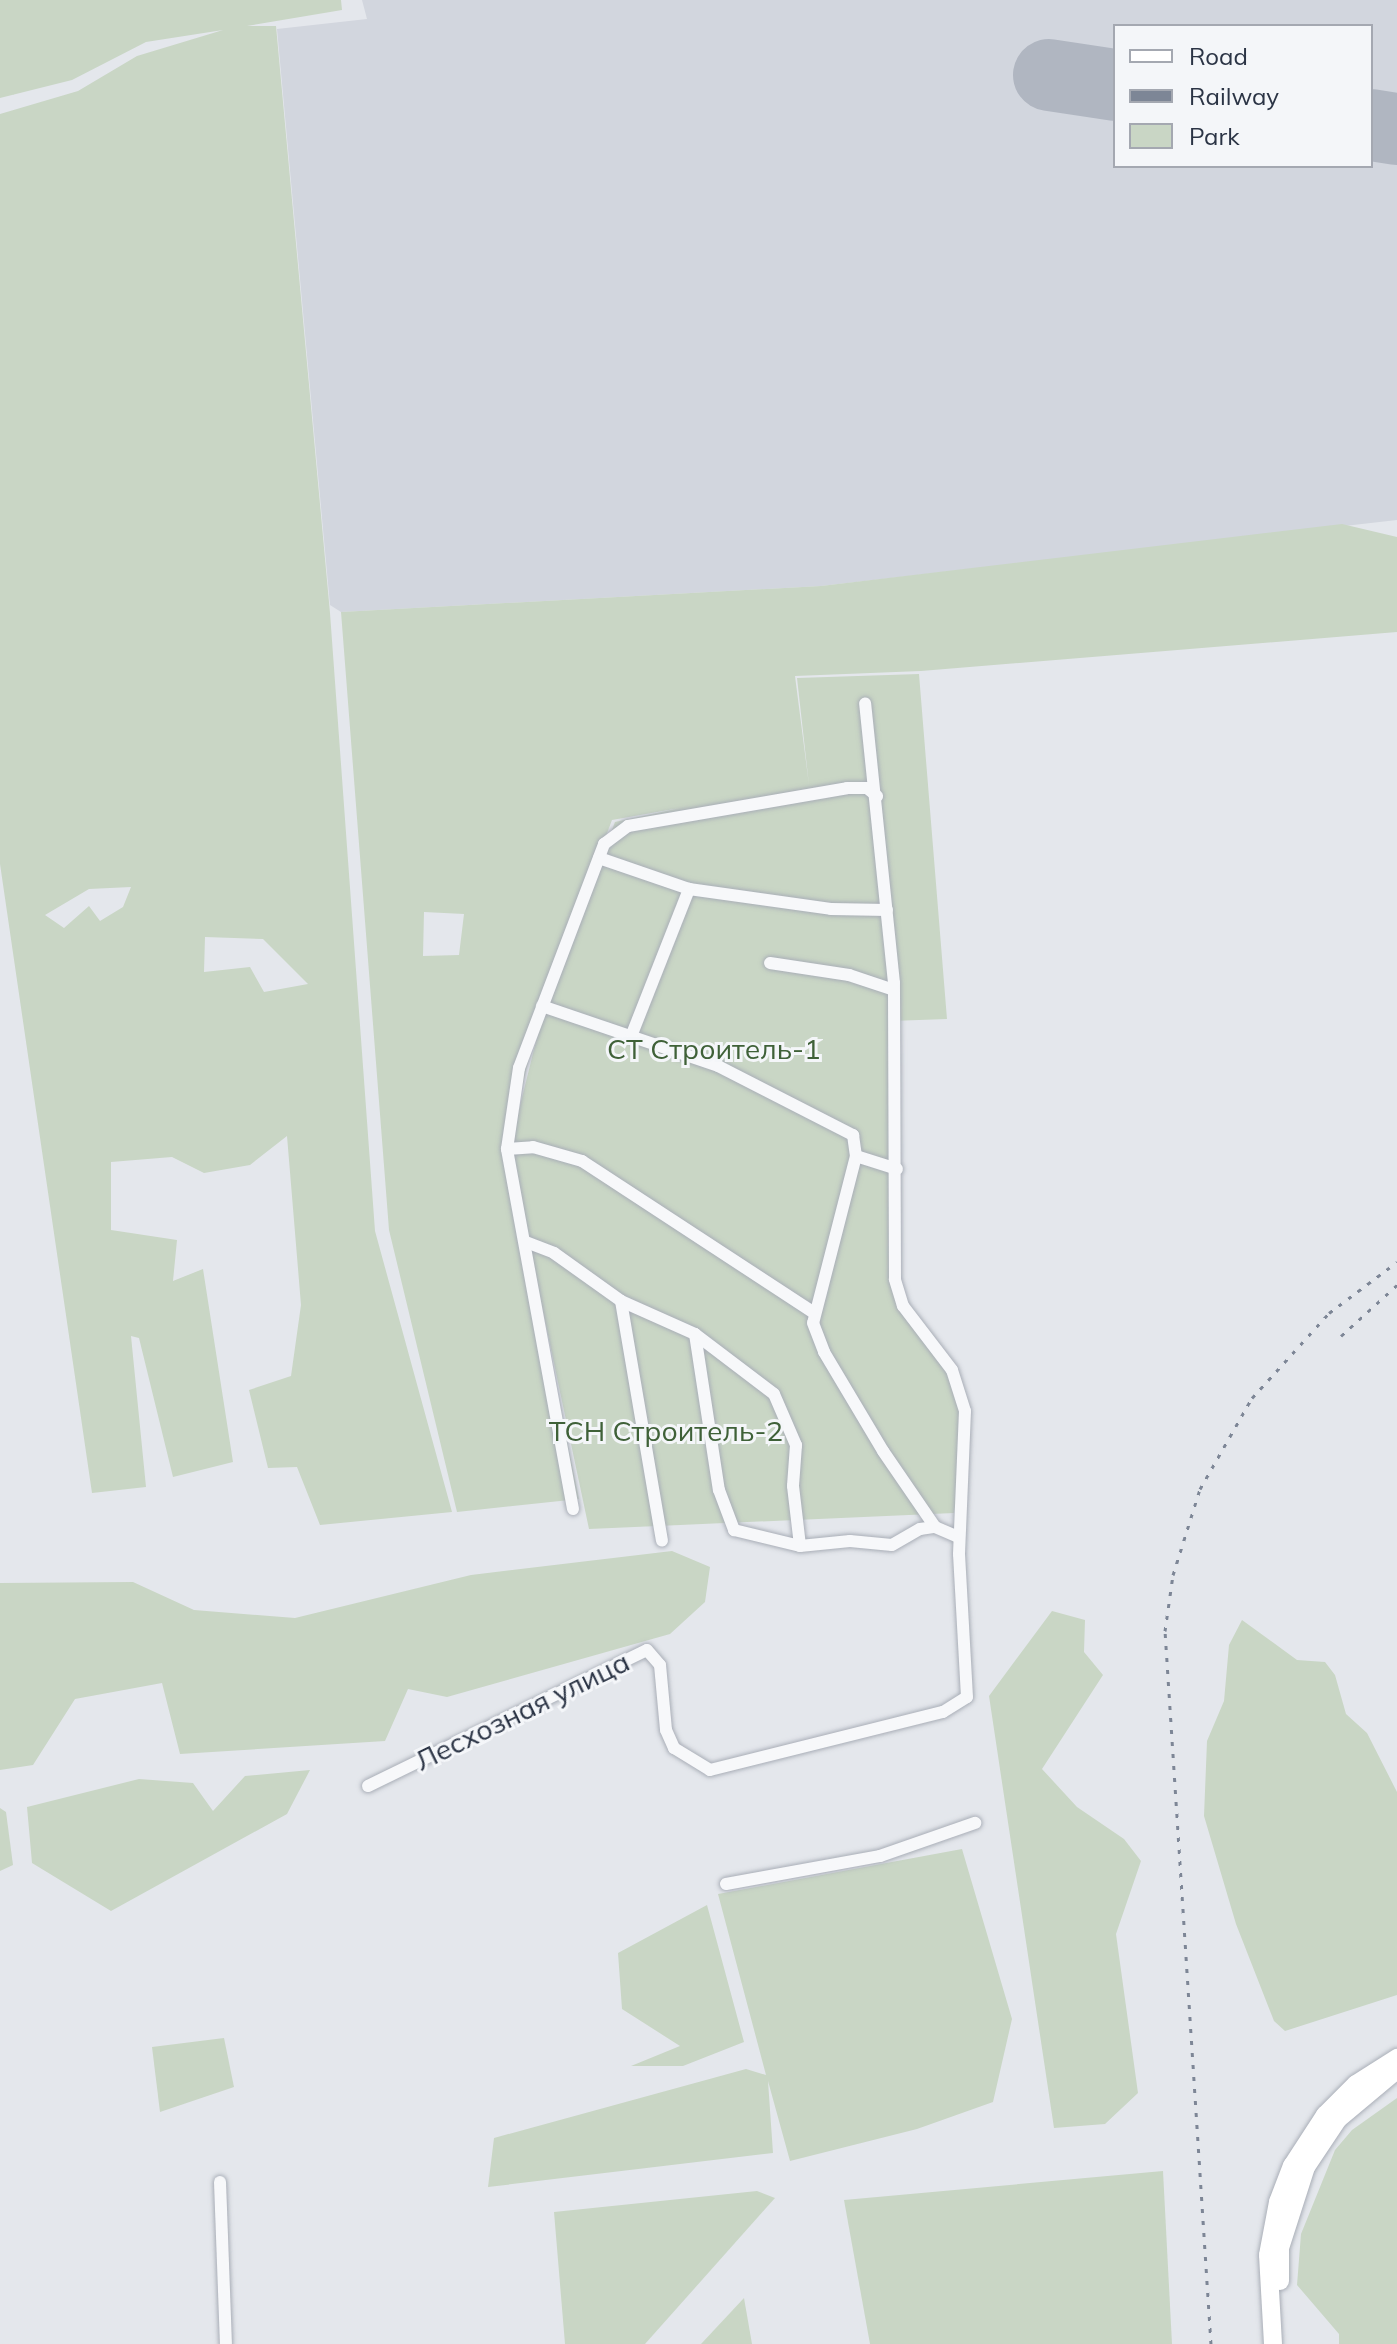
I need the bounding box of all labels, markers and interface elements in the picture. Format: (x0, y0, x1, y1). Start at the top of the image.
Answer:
legend (1113, 24, 1373, 168)
text: Road (1189, 41, 1248, 71)
text: Railway (1189, 81, 1279, 111)
text: Park (1189, 121, 1240, 151)
park label: СТ Строитель-1 (607, 1032, 821, 1066)
park label: ТСН Строитель-2 (549, 1414, 783, 1448)
street label: Лесхозная улица (409, 1644, 635, 1778)

